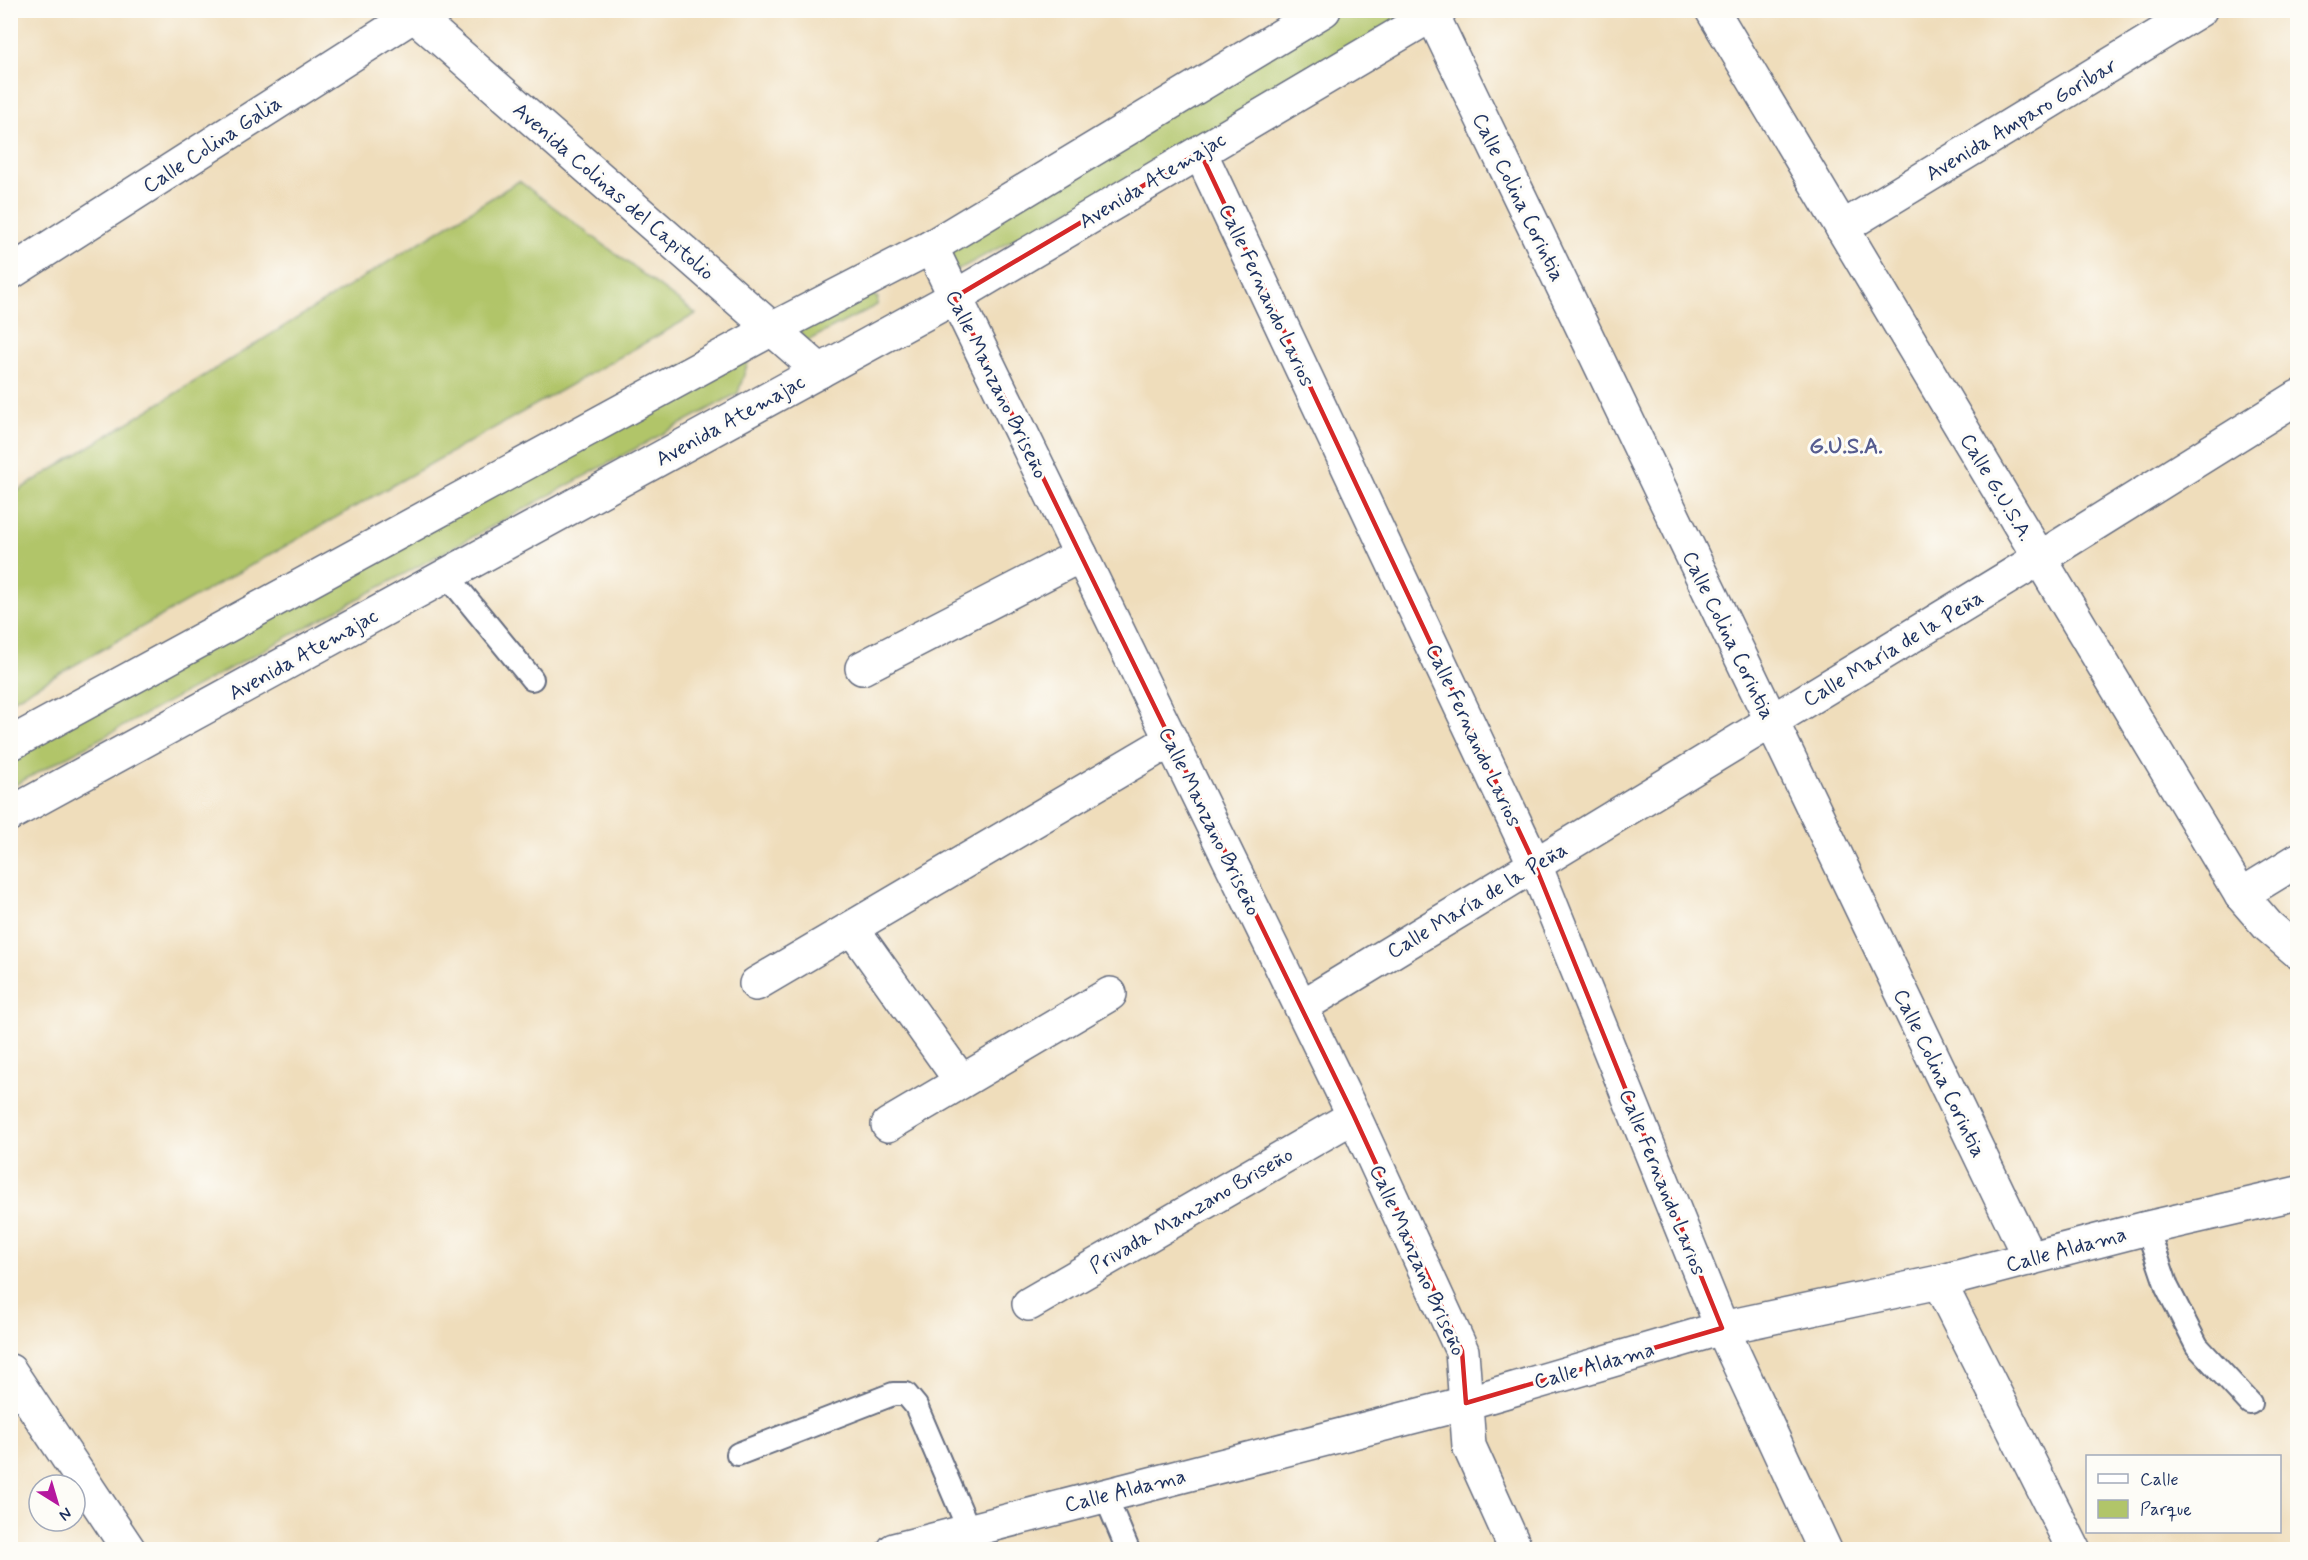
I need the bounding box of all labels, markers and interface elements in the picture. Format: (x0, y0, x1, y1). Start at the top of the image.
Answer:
street label: Avenida Amparo Goribar (1921, 51, 2123, 188)
street label: Calle Colina Galia (138, 89, 287, 200)
street label: Avenida Colinas del Capitolio (507, 96, 720, 287)
street label: Calle Colina Corintia (1465, 108, 1571, 286)
street label: Avenida Atemajac (1074, 126, 1231, 236)
street label: Calle Fernando Larios (1211, 199, 1321, 391)
street label: Calle Manzano Briseño (938, 285, 1054, 484)
street label: Avenida Atemajac (651, 368, 810, 474)
street label: Calle G.U.S.A. (1953, 428, 2039, 547)
district label: G.U.S.A. (1809, 433, 1883, 461)
street label: Calle Colina Corintia (1675, 546, 1781, 724)
street label: Calle María de la Peña (1798, 584, 1989, 714)
street label: Avenida Atemajac (224, 602, 383, 708)
street label: Calle Fernando Larios (1418, 639, 1528, 831)
street label: Calle Manzano Briseño (1151, 722, 1267, 921)
street label: Calle María de la Peña (1382, 836, 1573, 966)
street label: Calle Colina Corintia (1886, 984, 1992, 1162)
street label: Calle Fernando Larios (1612, 1085, 1712, 1280)
street label: Privada Manzano Briseño (1085, 1141, 1299, 1281)
street label: Calle Manzano Briseño (1362, 1160, 1472, 1361)
street label: Calle Aldama (2003, 1220, 2130, 1280)
street label: Calle Aldama (1531, 1335, 1658, 1397)
legend (2086, 1455, 2281, 1533)
street label: Calle Aldama (1062, 1462, 1189, 1520)
text: Calle (2140, 1468, 2179, 1492)
north arrow (27, 1473, 87, 1533)
text: Parque (2140, 1498, 2192, 1522)
text: N (55, 1502, 76, 1525)

